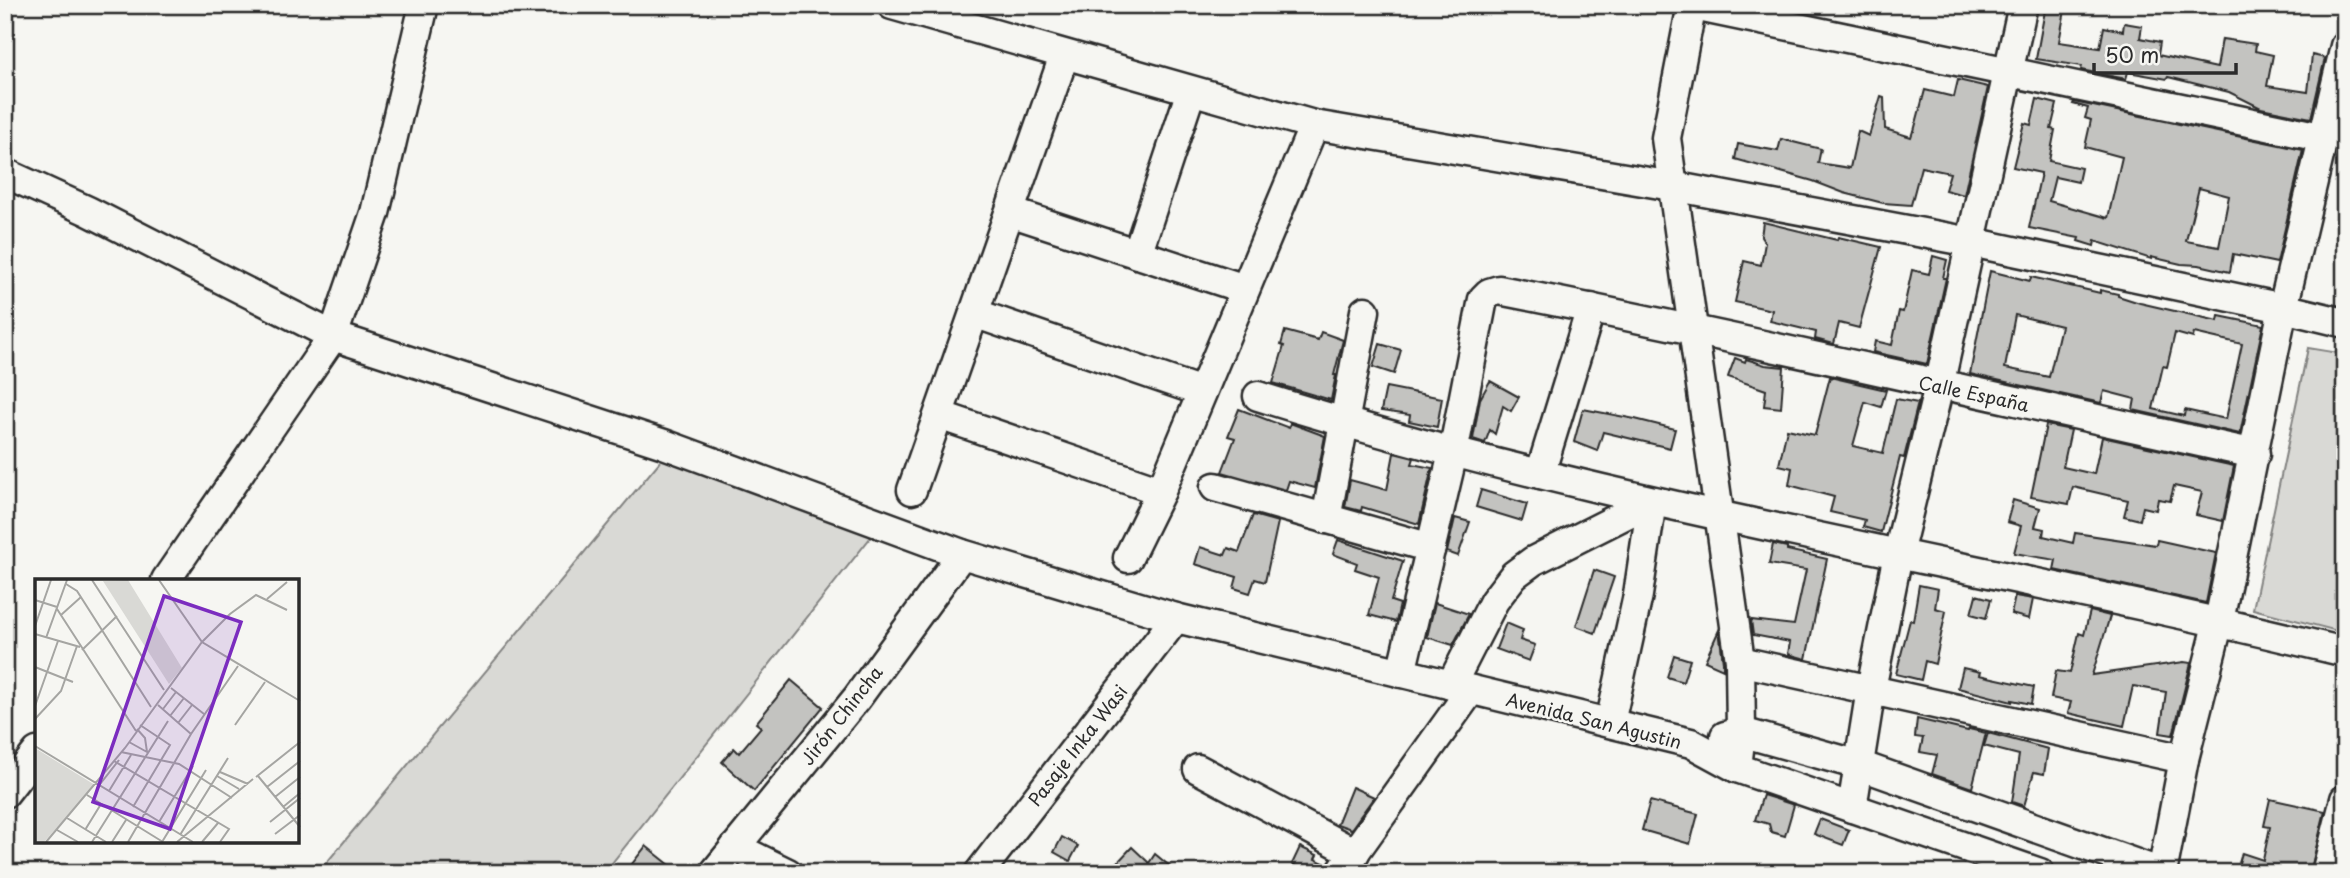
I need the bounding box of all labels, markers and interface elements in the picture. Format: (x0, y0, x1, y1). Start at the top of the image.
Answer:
scale bar (2094, 32, 2236, 76)
text: 50 m (2105, 38, 2159, 70)
street label: Calle España (1916, 368, 2032, 418)
inset map (35, 579, 299, 843)
street label: Jirón Chincha (794, 659, 889, 770)
street label: Pasaje Inka Wasi (1021, 679, 1133, 811)
street label: Avenida San Agustin (1504, 685, 1684, 755)

